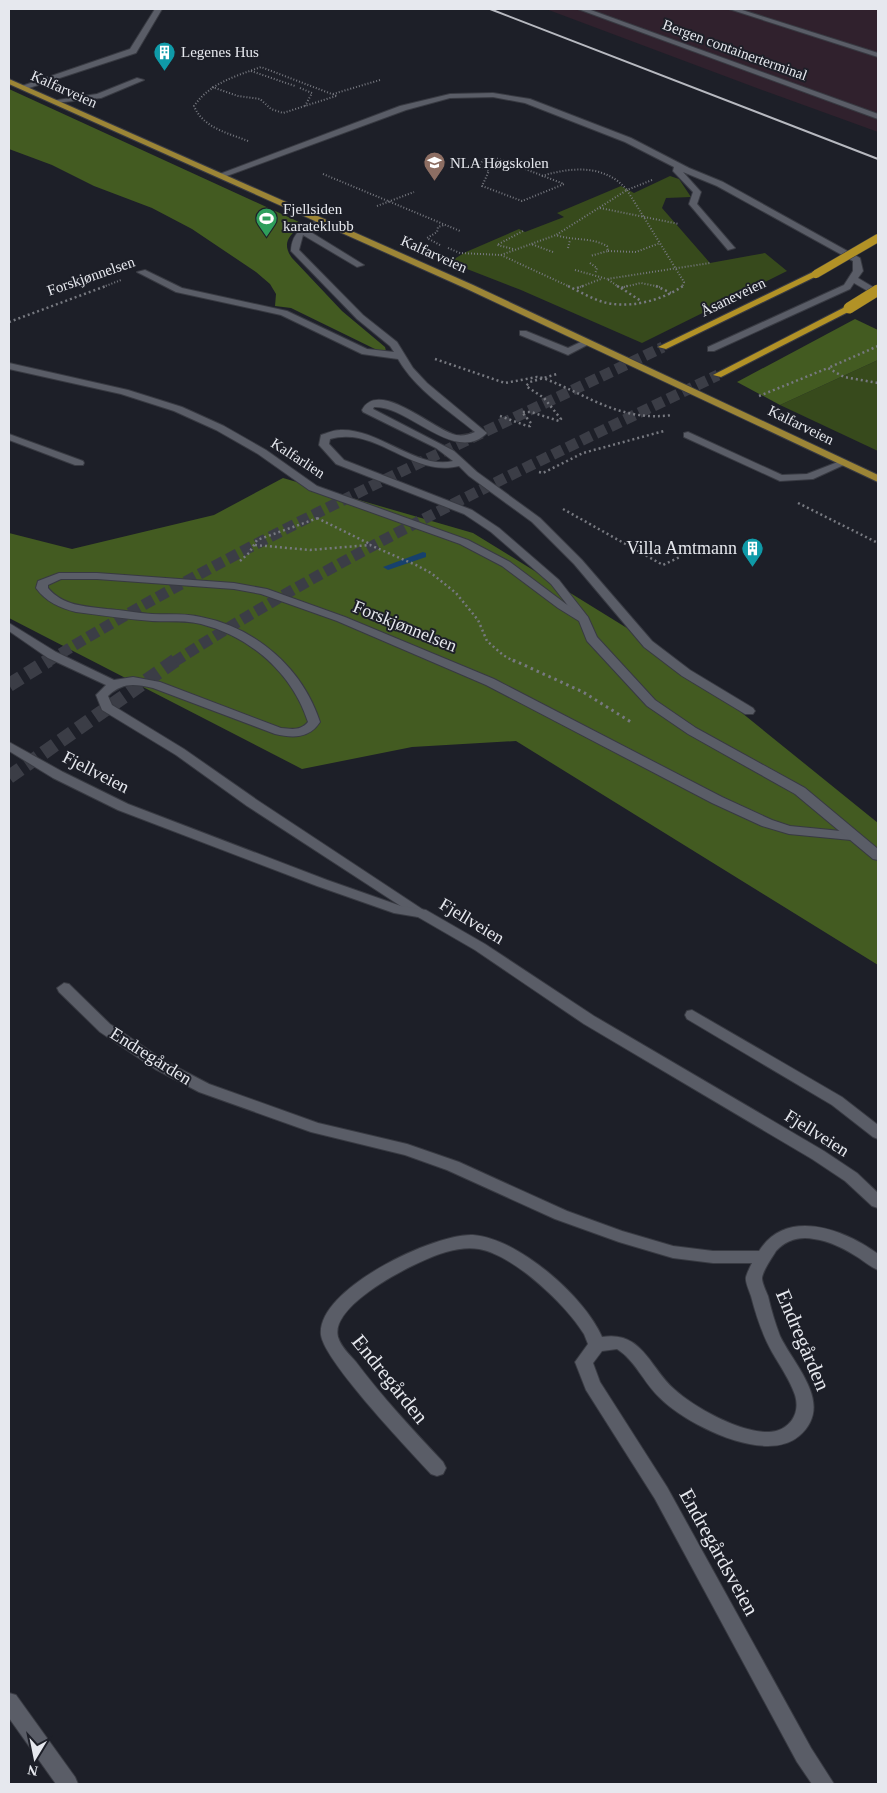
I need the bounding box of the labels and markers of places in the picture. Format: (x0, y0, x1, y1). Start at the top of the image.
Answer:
building icon: Legenes Hus (153, 40, 177, 71)
place label: Legenes Hus (181, 44, 259, 60)
school or university icon: NLA Høgskolen (422, 151, 446, 182)
place label: NLA Høgskolen (450, 155, 549, 171)
place label: Fjellsiden karateklubb (283, 201, 354, 234)
sports icon: Fjellsiden karateklubb (255, 206, 279, 237)
building icon: Villa Amtmann (741, 536, 765, 567)
place label: Villa Amtmann (627, 538, 737, 558)

